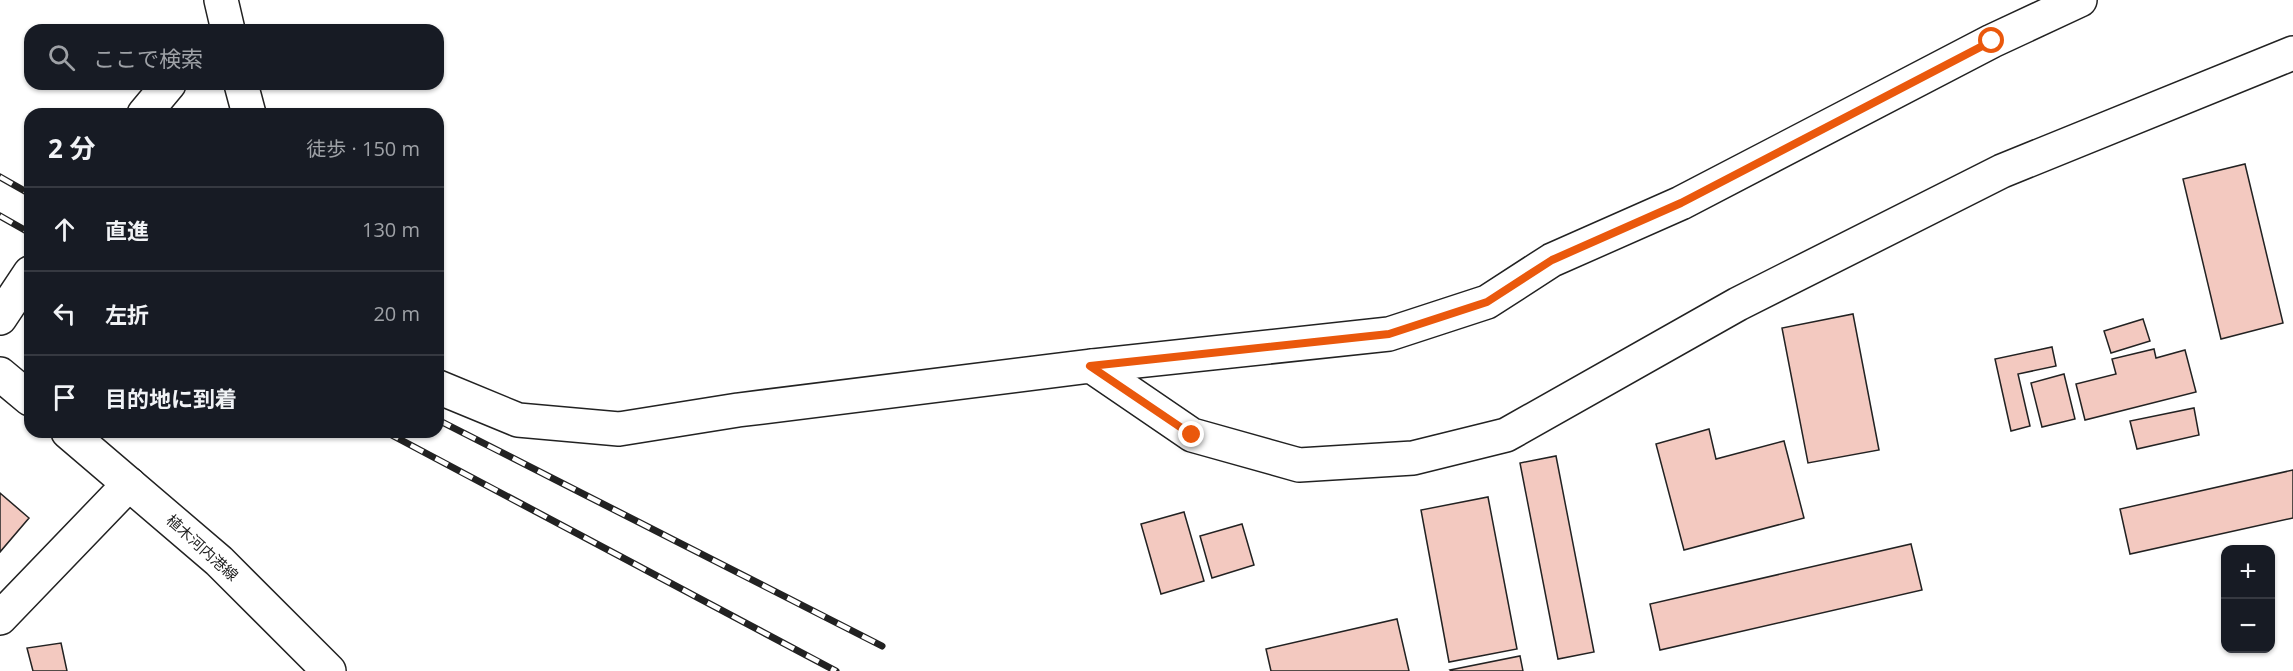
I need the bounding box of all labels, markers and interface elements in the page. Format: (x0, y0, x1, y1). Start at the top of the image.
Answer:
search box (24, 24, 444, 90)
route start (1978, 27, 2004, 53)
icon: search (45, 41, 78, 74)
text: ここで検索 (93, 43, 203, 73)
text: 2 分 (48, 130, 96, 166)
text: 徒歩 · 150 m (306, 135, 420, 162)
icon: ahead (48, 213, 81, 246)
text: 直進 (105, 215, 149, 245)
text: 130 m (362, 216, 420, 243)
icon: left (48, 297, 81, 330)
text: 左折 (105, 299, 149, 329)
text: 20 m (373, 300, 420, 327)
icon: arrive (48, 381, 81, 414)
text: 目的地に到着 (105, 383, 237, 413)
route end (1178, 421, 1204, 447)
street label: 植木河内港線 (163, 510, 243, 585)
map controls (2221, 545, 2275, 653)
button: + (2221, 545, 2275, 599)
button: − (2221, 599, 2275, 653)

